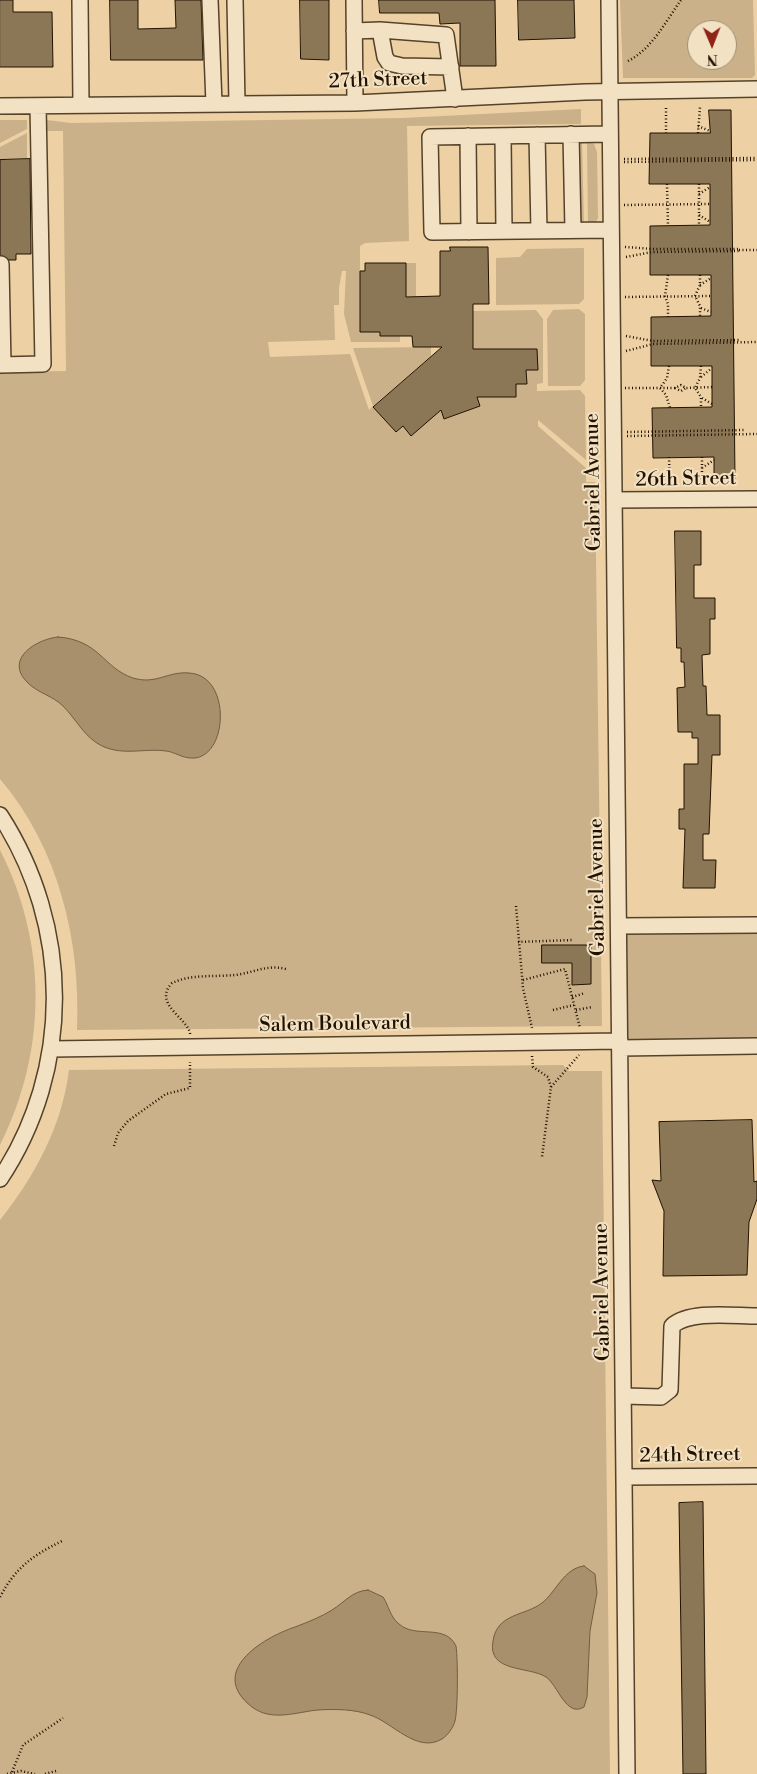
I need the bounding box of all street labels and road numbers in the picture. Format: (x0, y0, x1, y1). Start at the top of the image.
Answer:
street label: 27th Street (328, 67, 428, 95)
street label: Gabriel Avenue (581, 413, 607, 551)
street label: 26th Street (635, 467, 737, 493)
street label: Gabriel Avenue (585, 818, 611, 956)
street label: Salem Boulevard (259, 1012, 411, 1038)
street label: Gabriel Avenue (590, 1223, 616, 1361)
street label: 24th Street (639, 1443, 741, 1469)

